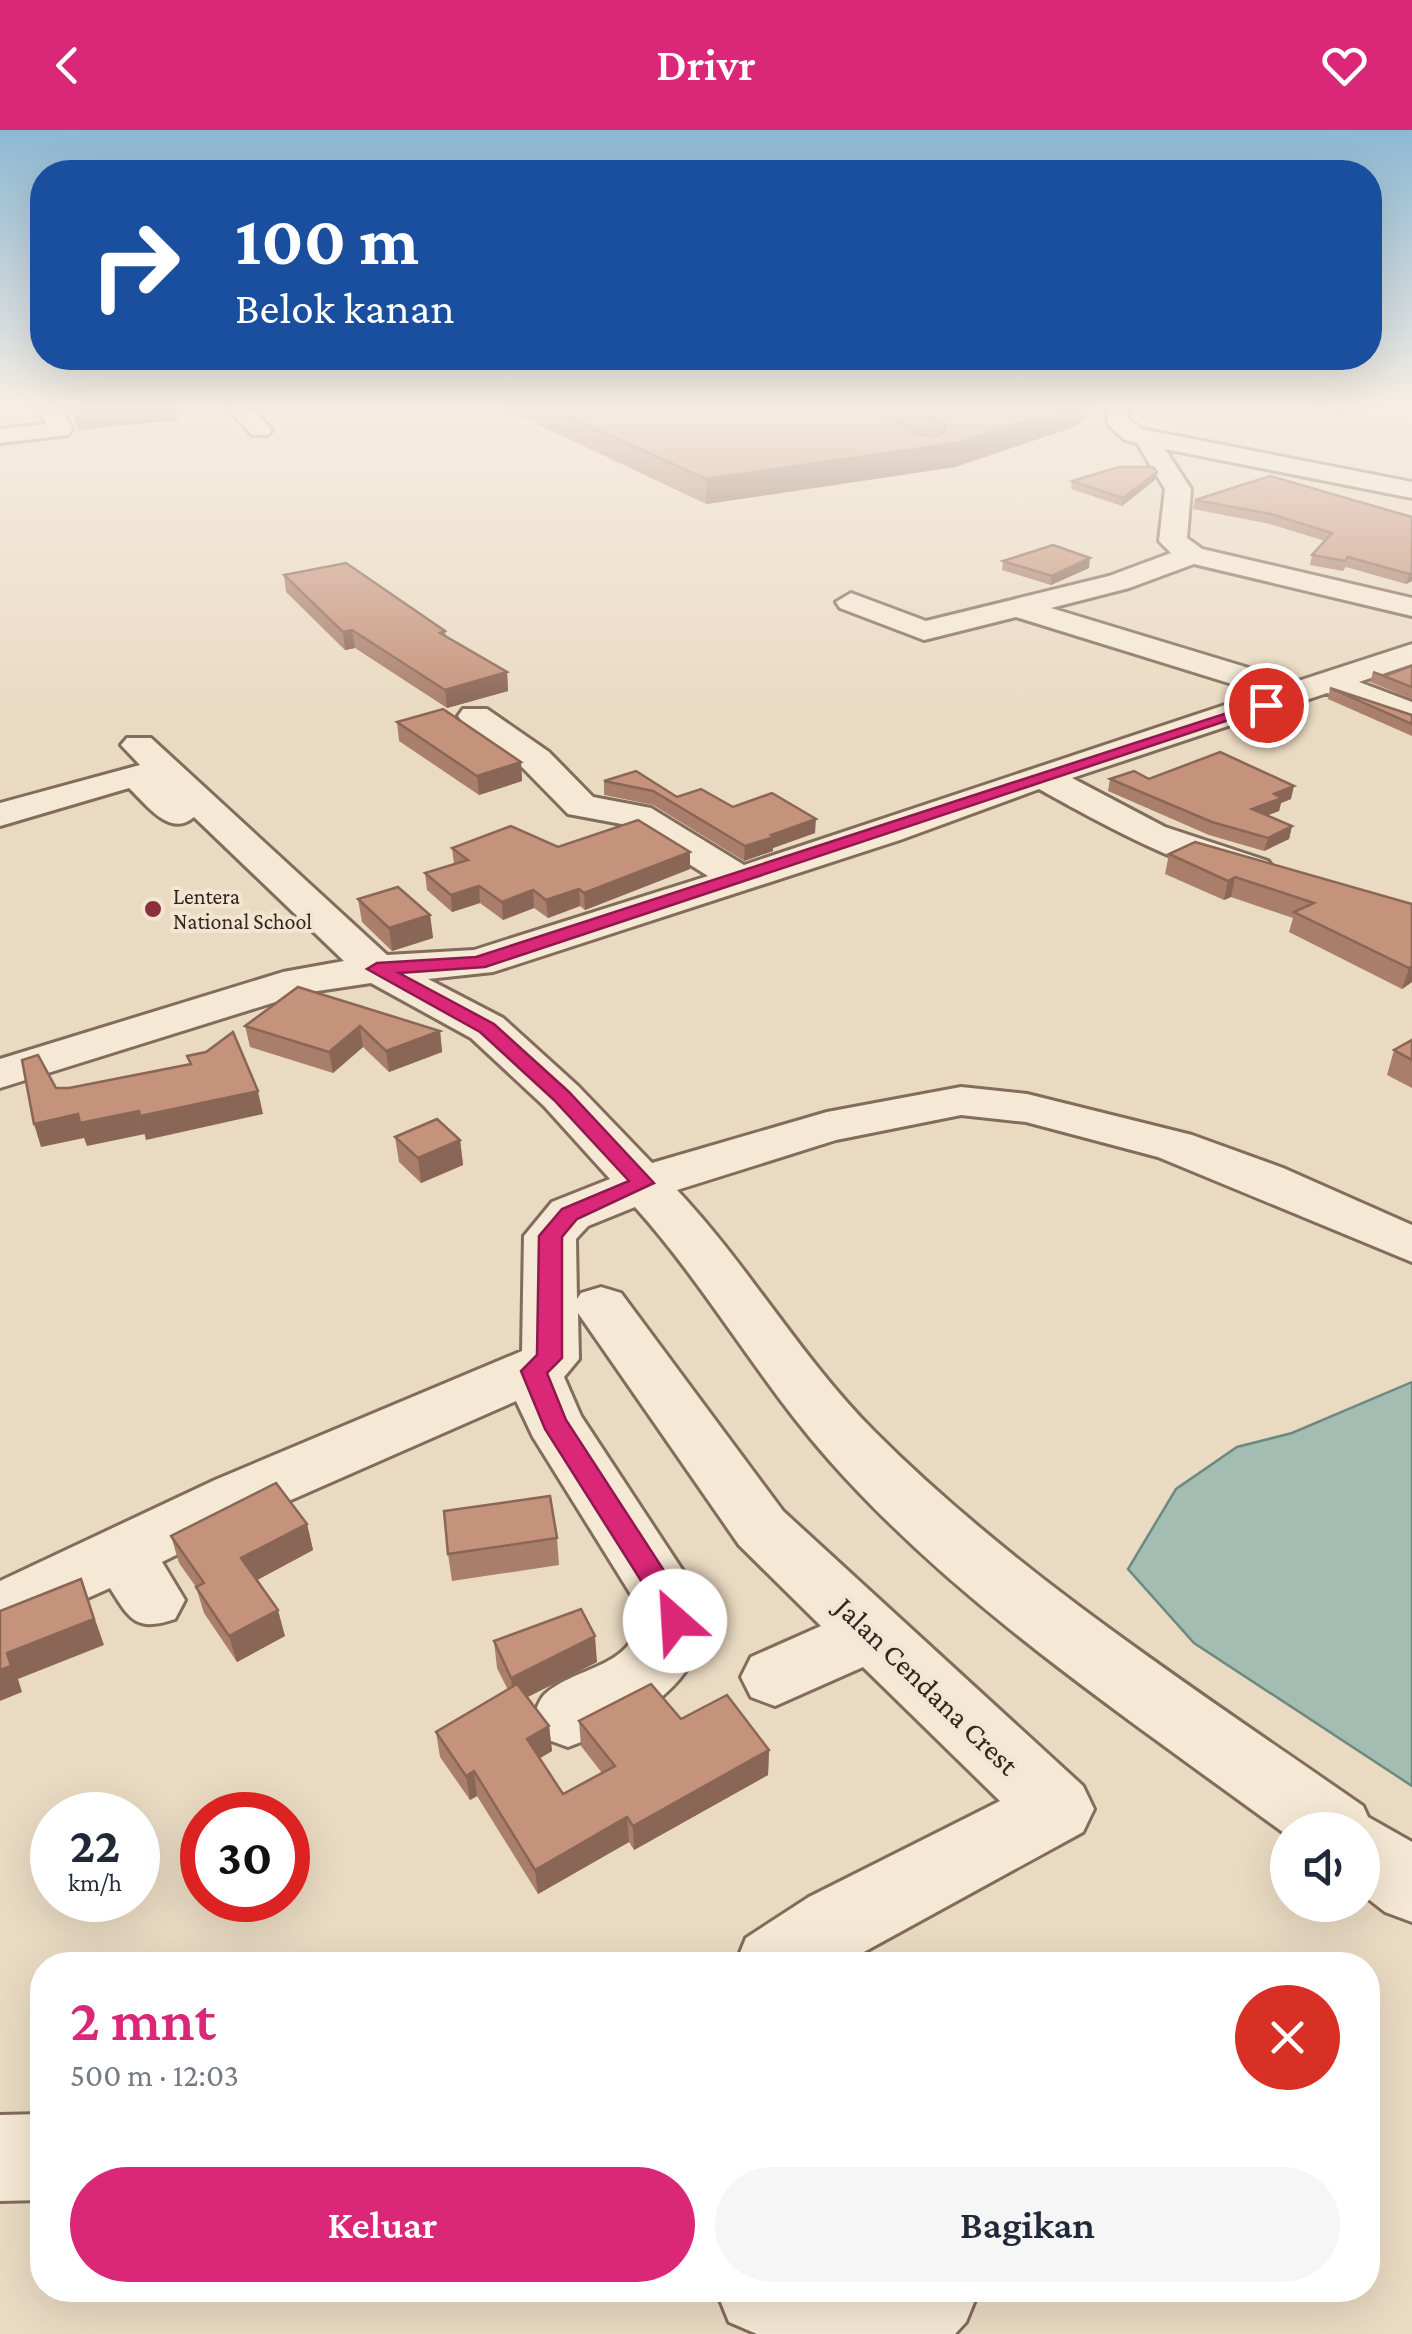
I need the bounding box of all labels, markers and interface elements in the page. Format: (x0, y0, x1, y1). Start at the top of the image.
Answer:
icon: back (40, 38, 95, 93)
icon: heart (1317, 38, 1372, 93)
text: Drivr (656, 40, 756, 90)
icon: right (70, 200, 200, 330)
text: 100 m (235, 201, 419, 279)
text: Belok kanan (235, 283, 455, 333)
pin (1224, 663, 1309, 748)
icon: arrive (1239, 678, 1294, 733)
place label: Lentera National School (173, 884, 312, 934)
marker: Lentera National School (142, 898, 164, 920)
position arrow (623, 1569, 727, 1673)
street label: Jalan Cendana Crest (827, 1588, 1026, 1782)
speed limit sign: 30 (180, 1792, 310, 1922)
map controls (1270, 1812, 1380, 1922)
button: sound (1270, 1812, 1380, 1922)
text: 22 (70, 1817, 120, 1873)
text: km/h (68, 1869, 122, 1896)
button: close (1235, 1985, 1340, 2090)
text: 2 mnt (70, 1986, 216, 2053)
text: 500 m · 12:03 (70, 2057, 239, 2093)
button: Keluar (70, 2167, 695, 2282)
button: Bagikan (715, 2167, 1340, 2282)

